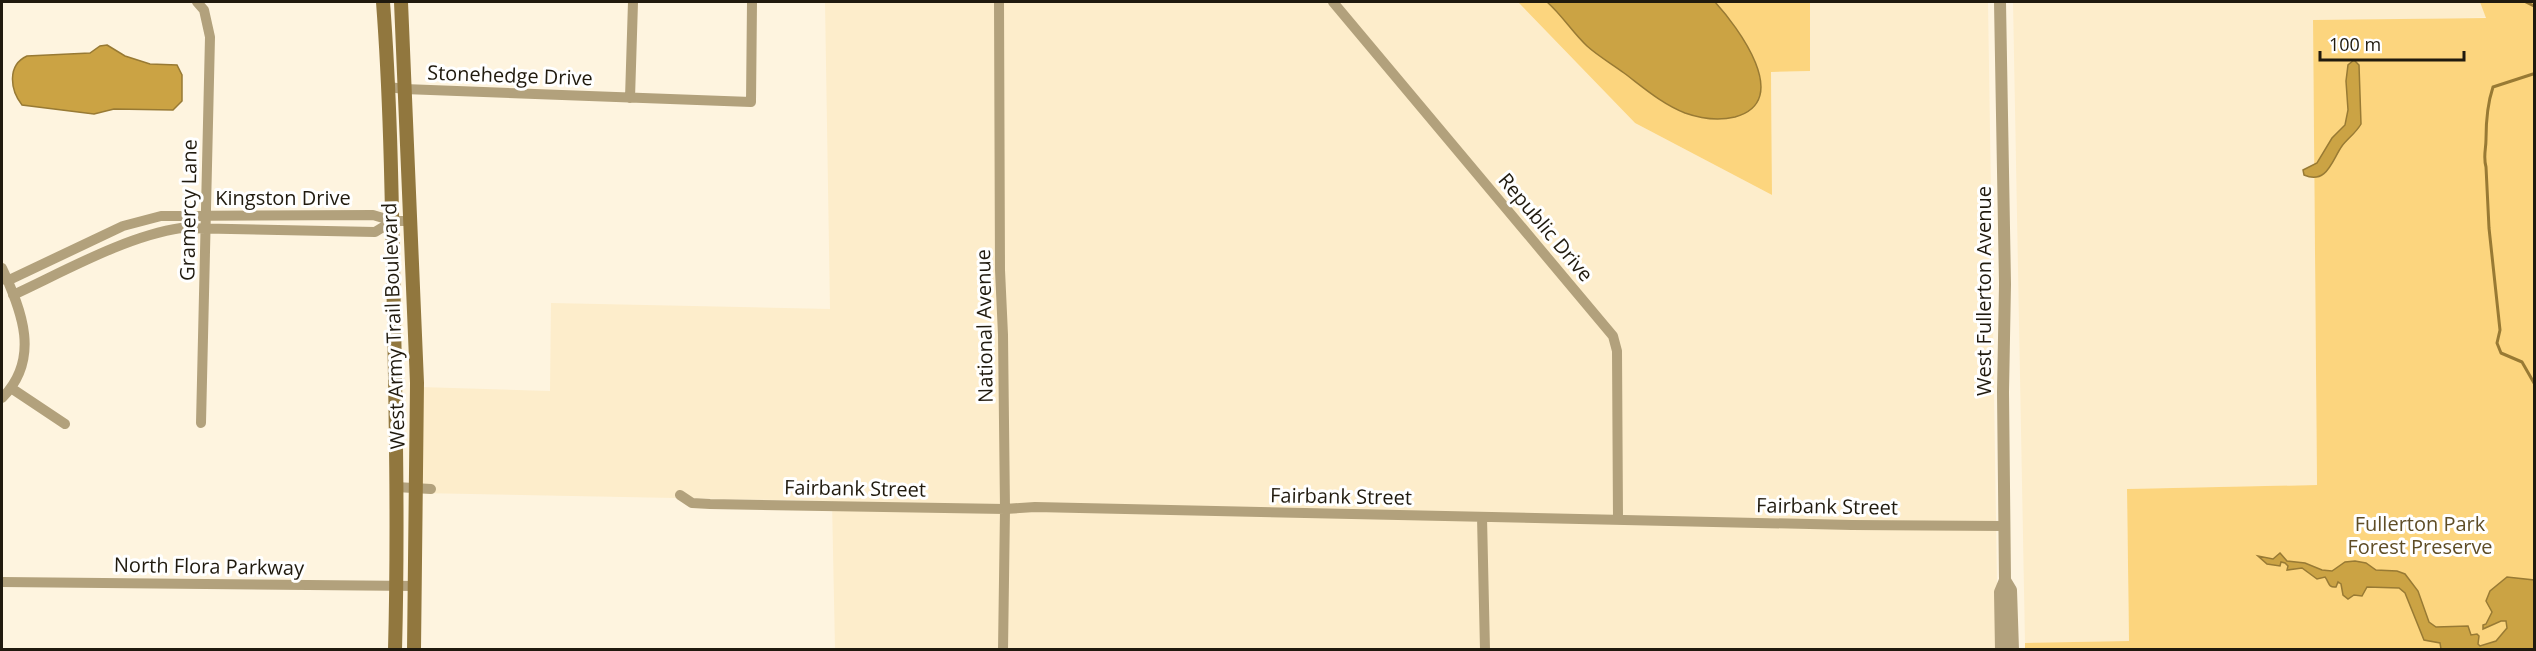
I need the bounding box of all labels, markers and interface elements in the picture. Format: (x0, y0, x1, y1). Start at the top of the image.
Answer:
scale bar (2320, 24, 2464, 62)
text: 100 m (2329, 32, 2381, 56)
street label: Stonehedge Drive (427, 59, 593, 91)
street label: Gramercy Lane (173, 139, 203, 281)
street label: Republic Drive (1493, 167, 1599, 287)
street label: Kingston Drive (215, 184, 351, 211)
street label: West Fullerton Avenue (1970, 186, 1997, 396)
street label: West Army Trail Boulevard (375, 202, 411, 450)
street label: National Avenue (969, 249, 999, 403)
street label: Fairbank Street (784, 473, 926, 503)
street label: Fairbank Street (1270, 481, 1412, 511)
street label: Fairbank Street (1756, 491, 1898, 521)
park label: Fullerton Park Forest Preserve (2347, 510, 2493, 560)
street label: North Flora Parkway (114, 551, 305, 581)

